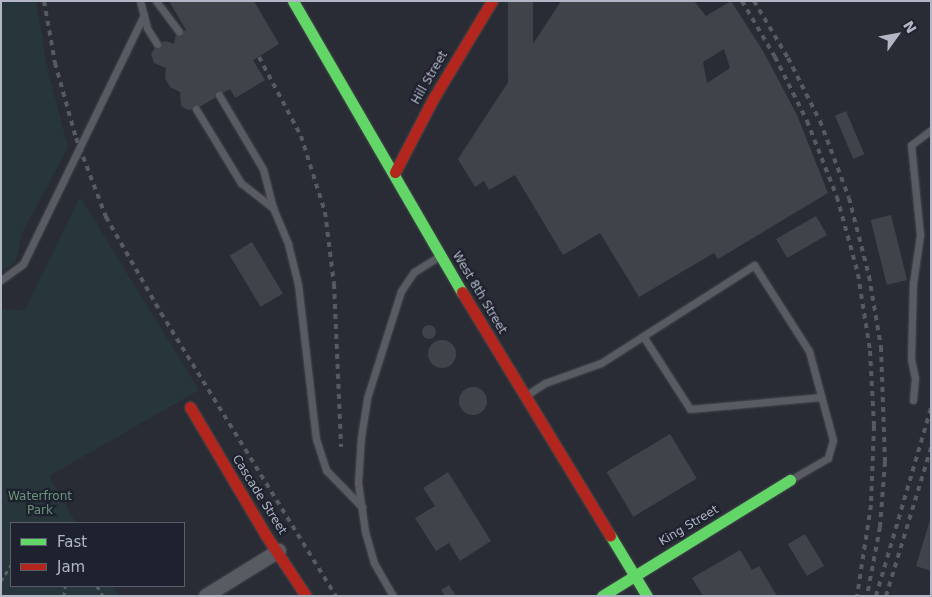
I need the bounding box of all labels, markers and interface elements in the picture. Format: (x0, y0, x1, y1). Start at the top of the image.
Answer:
north arrow (872, 10, 922, 60)
text: N (900, 18, 920, 36)
street label: Hill Street (409, 49, 451, 107)
street label: West 8th Street (449, 249, 509, 337)
street label: Cascade Street (229, 453, 289, 537)
park label: Waterfront Park (8, 490, 72, 518)
street label: King Street (657, 503, 721, 549)
legend (10, 522, 185, 587)
text: Fast (57, 533, 87, 551)
text: Jam (57, 558, 85, 576)

